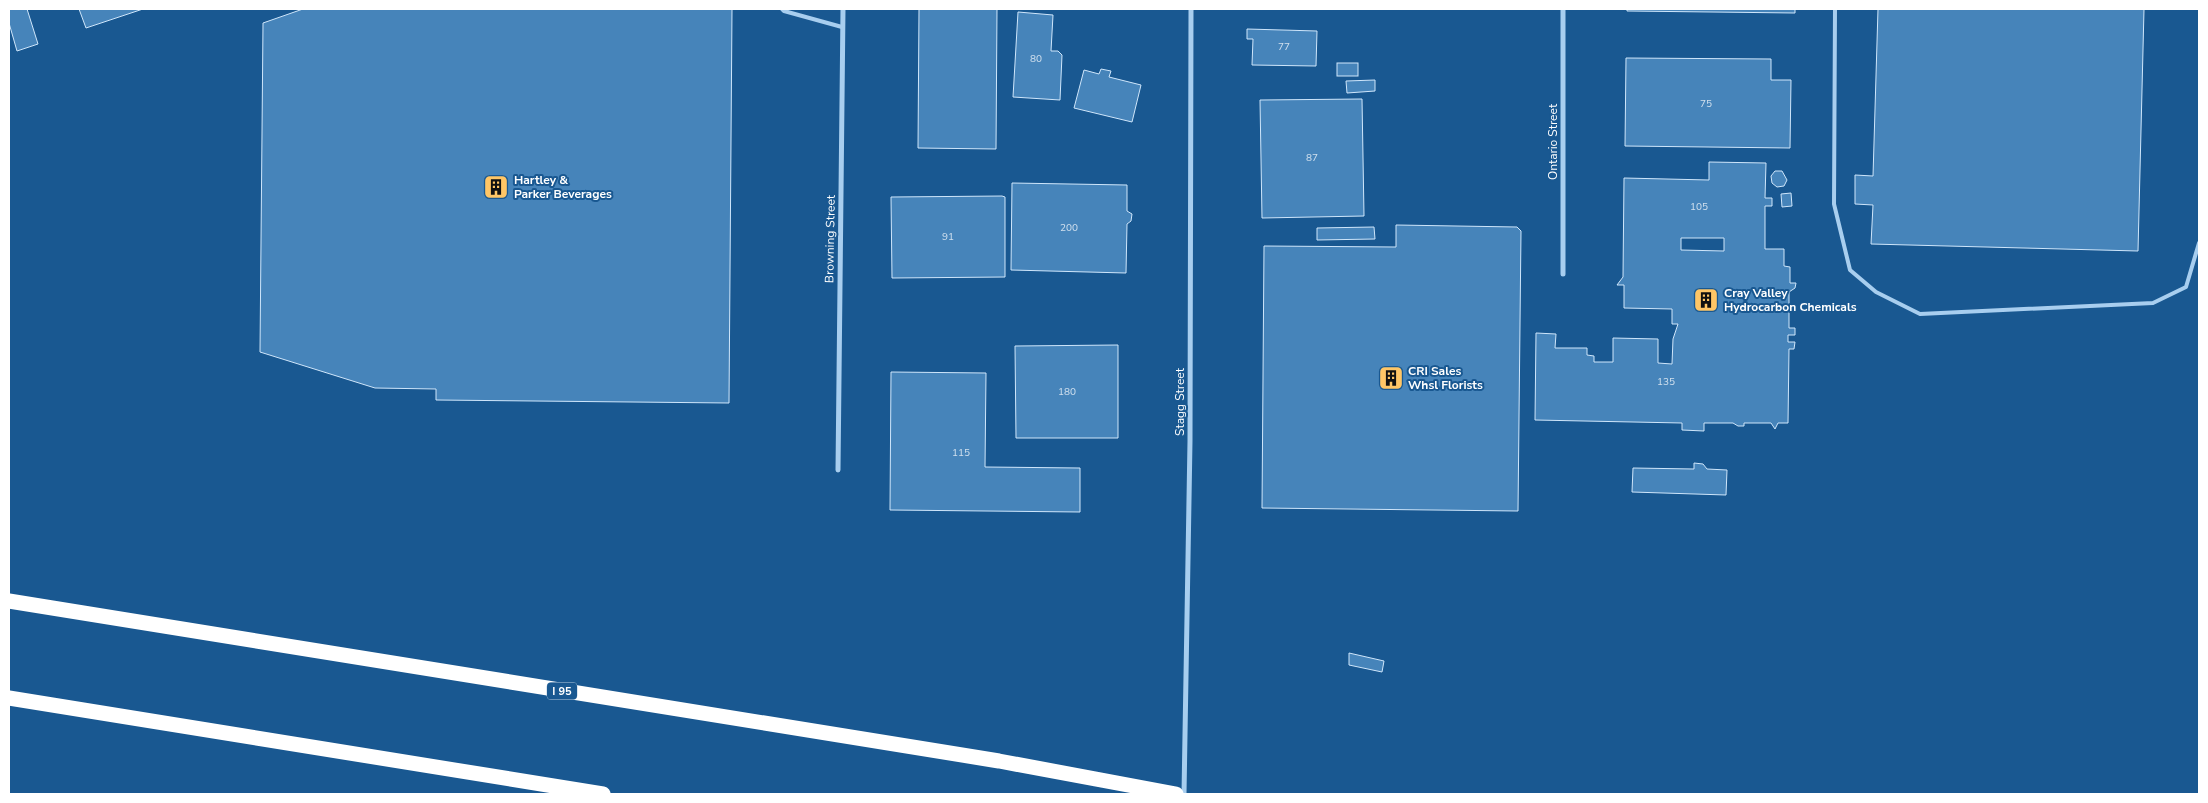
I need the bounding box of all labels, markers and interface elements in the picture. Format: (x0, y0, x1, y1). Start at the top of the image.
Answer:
house number: 77 (1278, 40, 1290, 54)
house number: 80 (1030, 52, 1042, 66)
house number: 75 (1700, 97, 1712, 111)
street label: Ontario Street (1545, 103, 1561, 180)
house number: 87 (1306, 151, 1318, 165)
place label: Hartley & Parker Beverages (514, 172, 612, 202)
building icon: Hartley & Parker Beverages (483, 174, 509, 200)
street label: Browning Street (821, 194, 839, 283)
house number: 105 (1690, 200, 1708, 214)
house number: 200 (1060, 221, 1078, 235)
house number: 91 (942, 230, 954, 244)
place label: Cray Valley Hydrocarbon Chemicals (1724, 285, 1857, 315)
building icon: Cray Valley Hydrocarbon Chemicals (1693, 287, 1719, 313)
place label: CRI Sales Whsl Florists (1408, 363, 1483, 393)
building icon: CRI Sales Whsl Florists (1378, 365, 1404, 391)
street label: Stagg Street (1172, 367, 1188, 436)
house number: 135 (1657, 375, 1675, 389)
house number: 180 (1058, 385, 1076, 399)
house number: 115 (952, 446, 970, 460)
road number: I 95 (547, 682, 577, 699)

